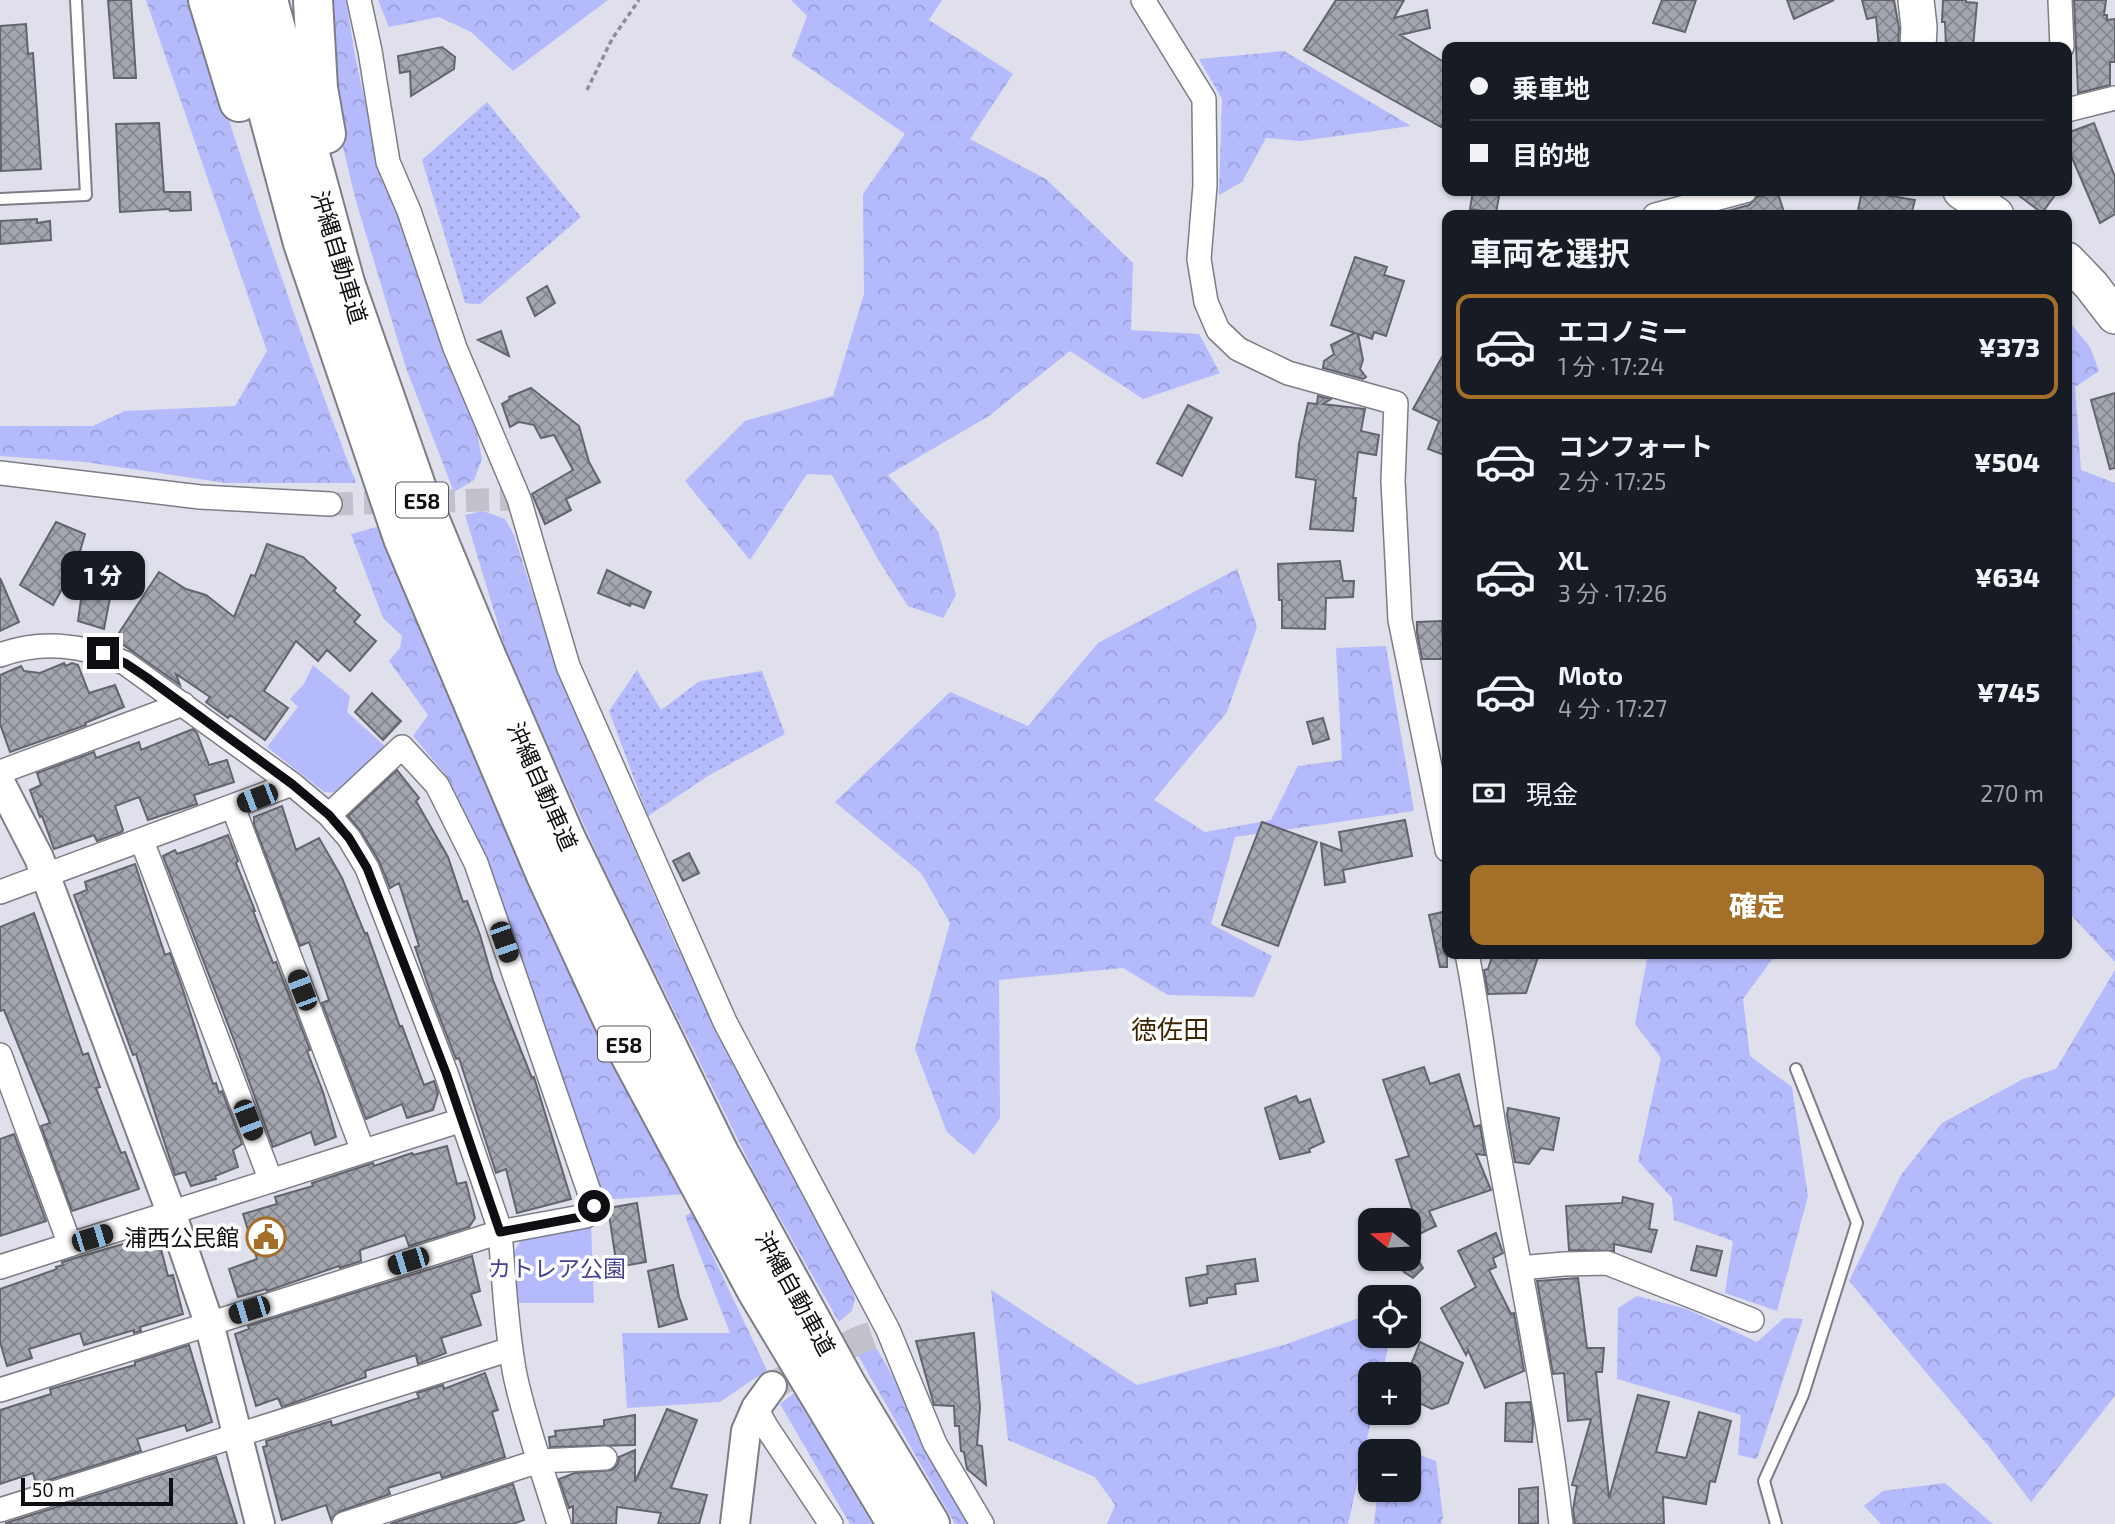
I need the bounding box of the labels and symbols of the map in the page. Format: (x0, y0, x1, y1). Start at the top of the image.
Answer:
street label: 沖縄自動車道 (306, 187, 374, 327)
road number: E58 (396, 482, 448, 518)
callout: 1 分 (61, 552, 145, 600)
route end (87, 637, 119, 669)
street label: 沖縄自動車道 (502, 717, 584, 855)
car (234, 781, 281, 815)
car (488, 919, 521, 965)
car (285, 967, 320, 1013)
district label: 徳佐田 (1131, 1013, 1209, 1044)
road number: E58 (598, 1026, 650, 1062)
car (231, 1097, 266, 1143)
route start (578, 1190, 610, 1222)
north arrow (1358, 1208, 1421, 1270)
public building icon: 浦西公民館 (245, 1216, 287, 1258)
car (69, 1222, 116, 1254)
place label: 浦西公民館 (124, 1223, 239, 1251)
street label: 沖縄自動車道 (750, 1226, 842, 1360)
car (385, 1245, 432, 1277)
park label: カトレア公園 (488, 1254, 626, 1282)
car (226, 1294, 273, 1326)
scale bar (21, 1475, 173, 1507)

